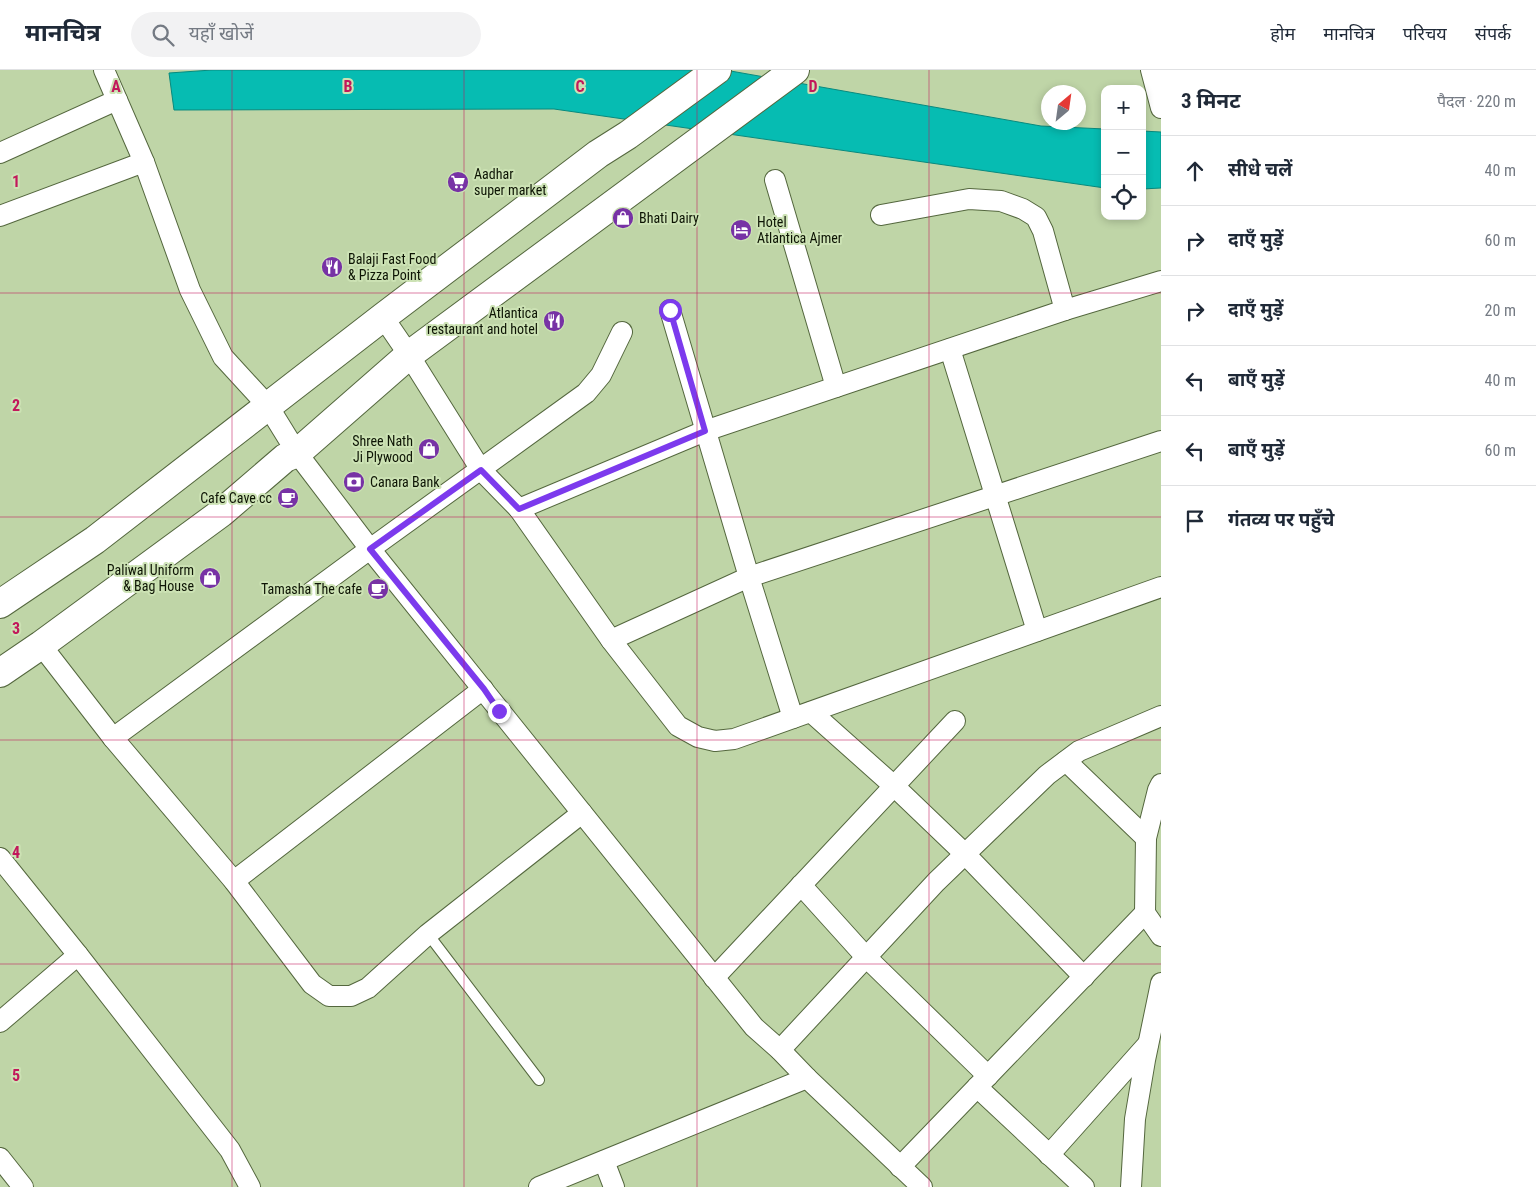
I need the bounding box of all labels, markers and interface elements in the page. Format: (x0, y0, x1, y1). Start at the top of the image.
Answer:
search box (131, 12, 481, 57)
text: मानचित्र (25, 19, 101, 47)
icon: search (149, 21, 177, 49)
text: यहाँ खोजें (189, 22, 254, 45)
text: होम (1270, 23, 1295, 44)
text: मानचित्र (1323, 23, 1375, 44)
text: परिचय (1403, 23, 1447, 44)
text: संपर्क (1475, 23, 1511, 44)
text: A (111, 77, 121, 96)
text: B (344, 77, 353, 96)
text: C (575, 77, 585, 96)
text: D (808, 77, 818, 96)
north arrow (1041, 85, 1086, 130)
map controls (1101, 85, 1146, 220)
button: + (1101, 85, 1146, 130)
text: 3 मिनट (1181, 89, 1241, 113)
text: पैदल · 220 m (1437, 92, 1516, 111)
button: − (1101, 130, 1146, 175)
icon: ahead (1181, 157, 1209, 185)
text: सीधे चलें (1228, 158, 1292, 181)
text: 40 m (1484, 161, 1516, 180)
place label: Aadhar super market (474, 166, 547, 198)
supermarket icon: Aadhar super market (446, 170, 470, 194)
text: 1 (12, 172, 20, 191)
button: locate (1101, 175, 1146, 220)
shop icon: Bhati Dairy (611, 206, 635, 230)
place label: Bhati Dairy (639, 210, 699, 226)
place label: Hotel Atlantica Ajmer (757, 214, 842, 246)
hotel icon: Hotel Atlantica Ajmer (729, 218, 753, 242)
icon: right (1181, 227, 1209, 255)
text: दाएँ मुड़ें (1228, 228, 1283, 251)
text: 60 m (1484, 231, 1516, 250)
place label: Balaji Fast Food & Pizza Point (348, 251, 436, 283)
restaurant icon: Balaji Fast Food & Pizza Point (320, 255, 344, 279)
icon: right (1181, 297, 1209, 325)
text: दाएँ मुड़ें (1228, 298, 1283, 321)
route start (659, 299, 682, 322)
text: 20 m (1484, 301, 1516, 320)
place label: Atlantica restaurant and hotel (427, 305, 538, 337)
restaurant icon: Atlantica restaurant and hotel (542, 309, 566, 333)
icon: left (1181, 367, 1209, 395)
text: बाएँ मुड़ें (1228, 368, 1284, 391)
text: 40 m (1484, 371, 1516, 390)
text: 2 (12, 396, 20, 415)
place label: Shree Nath Ji Plywood (352, 433, 413, 465)
shop icon: Shree Nath Ji Plywood (417, 437, 441, 461)
icon: left (1181, 437, 1209, 465)
text: बाएँ मुड़ें (1228, 438, 1284, 461)
text: 60 m (1484, 441, 1516, 460)
bank icon: Canara Bank (342, 470, 366, 494)
place label: Canara Bank (370, 474, 440, 490)
cafe icon: Cafe Cave cc (276, 486, 300, 510)
place label: Cafe Cave cc (200, 490, 272, 506)
icon: arrive (1181, 507, 1209, 535)
text: गंतव्य पर पहुँचे (1228, 508, 1334, 531)
place label: Paliwal Uniform & Bag House (107, 562, 194, 594)
shop icon: Paliwal Uniform & Bag House (198, 566, 222, 590)
cafe icon: Tamasha The cafe (366, 577, 390, 601)
place label: Tamasha The cafe (261, 581, 362, 597)
text: 3 (12, 619, 20, 638)
route end (488, 700, 511, 723)
text: 4 (12, 843, 20, 862)
text: 5 (12, 1066, 20, 1085)

